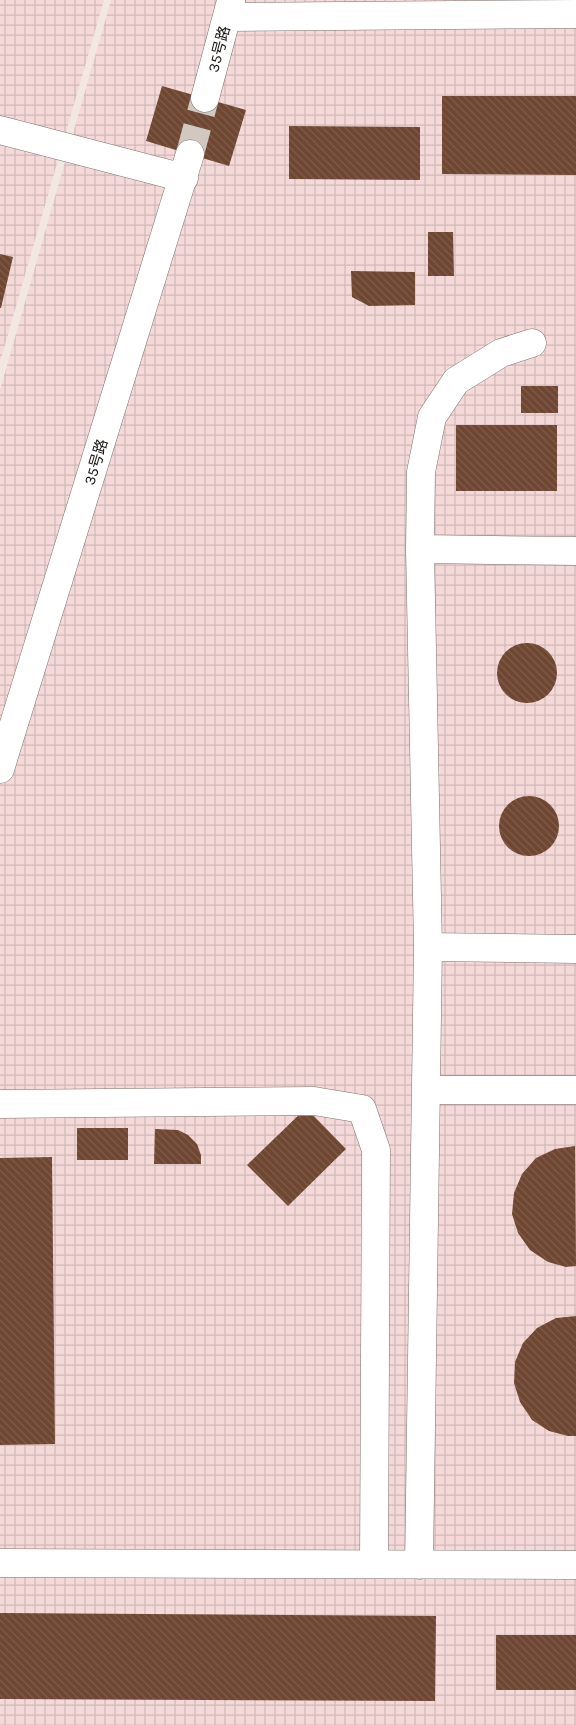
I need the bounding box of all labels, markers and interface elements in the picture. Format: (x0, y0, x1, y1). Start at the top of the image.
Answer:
street label: 35号路 (204, 24, 234, 74)
street label: 35号路 (80, 437, 112, 487)

